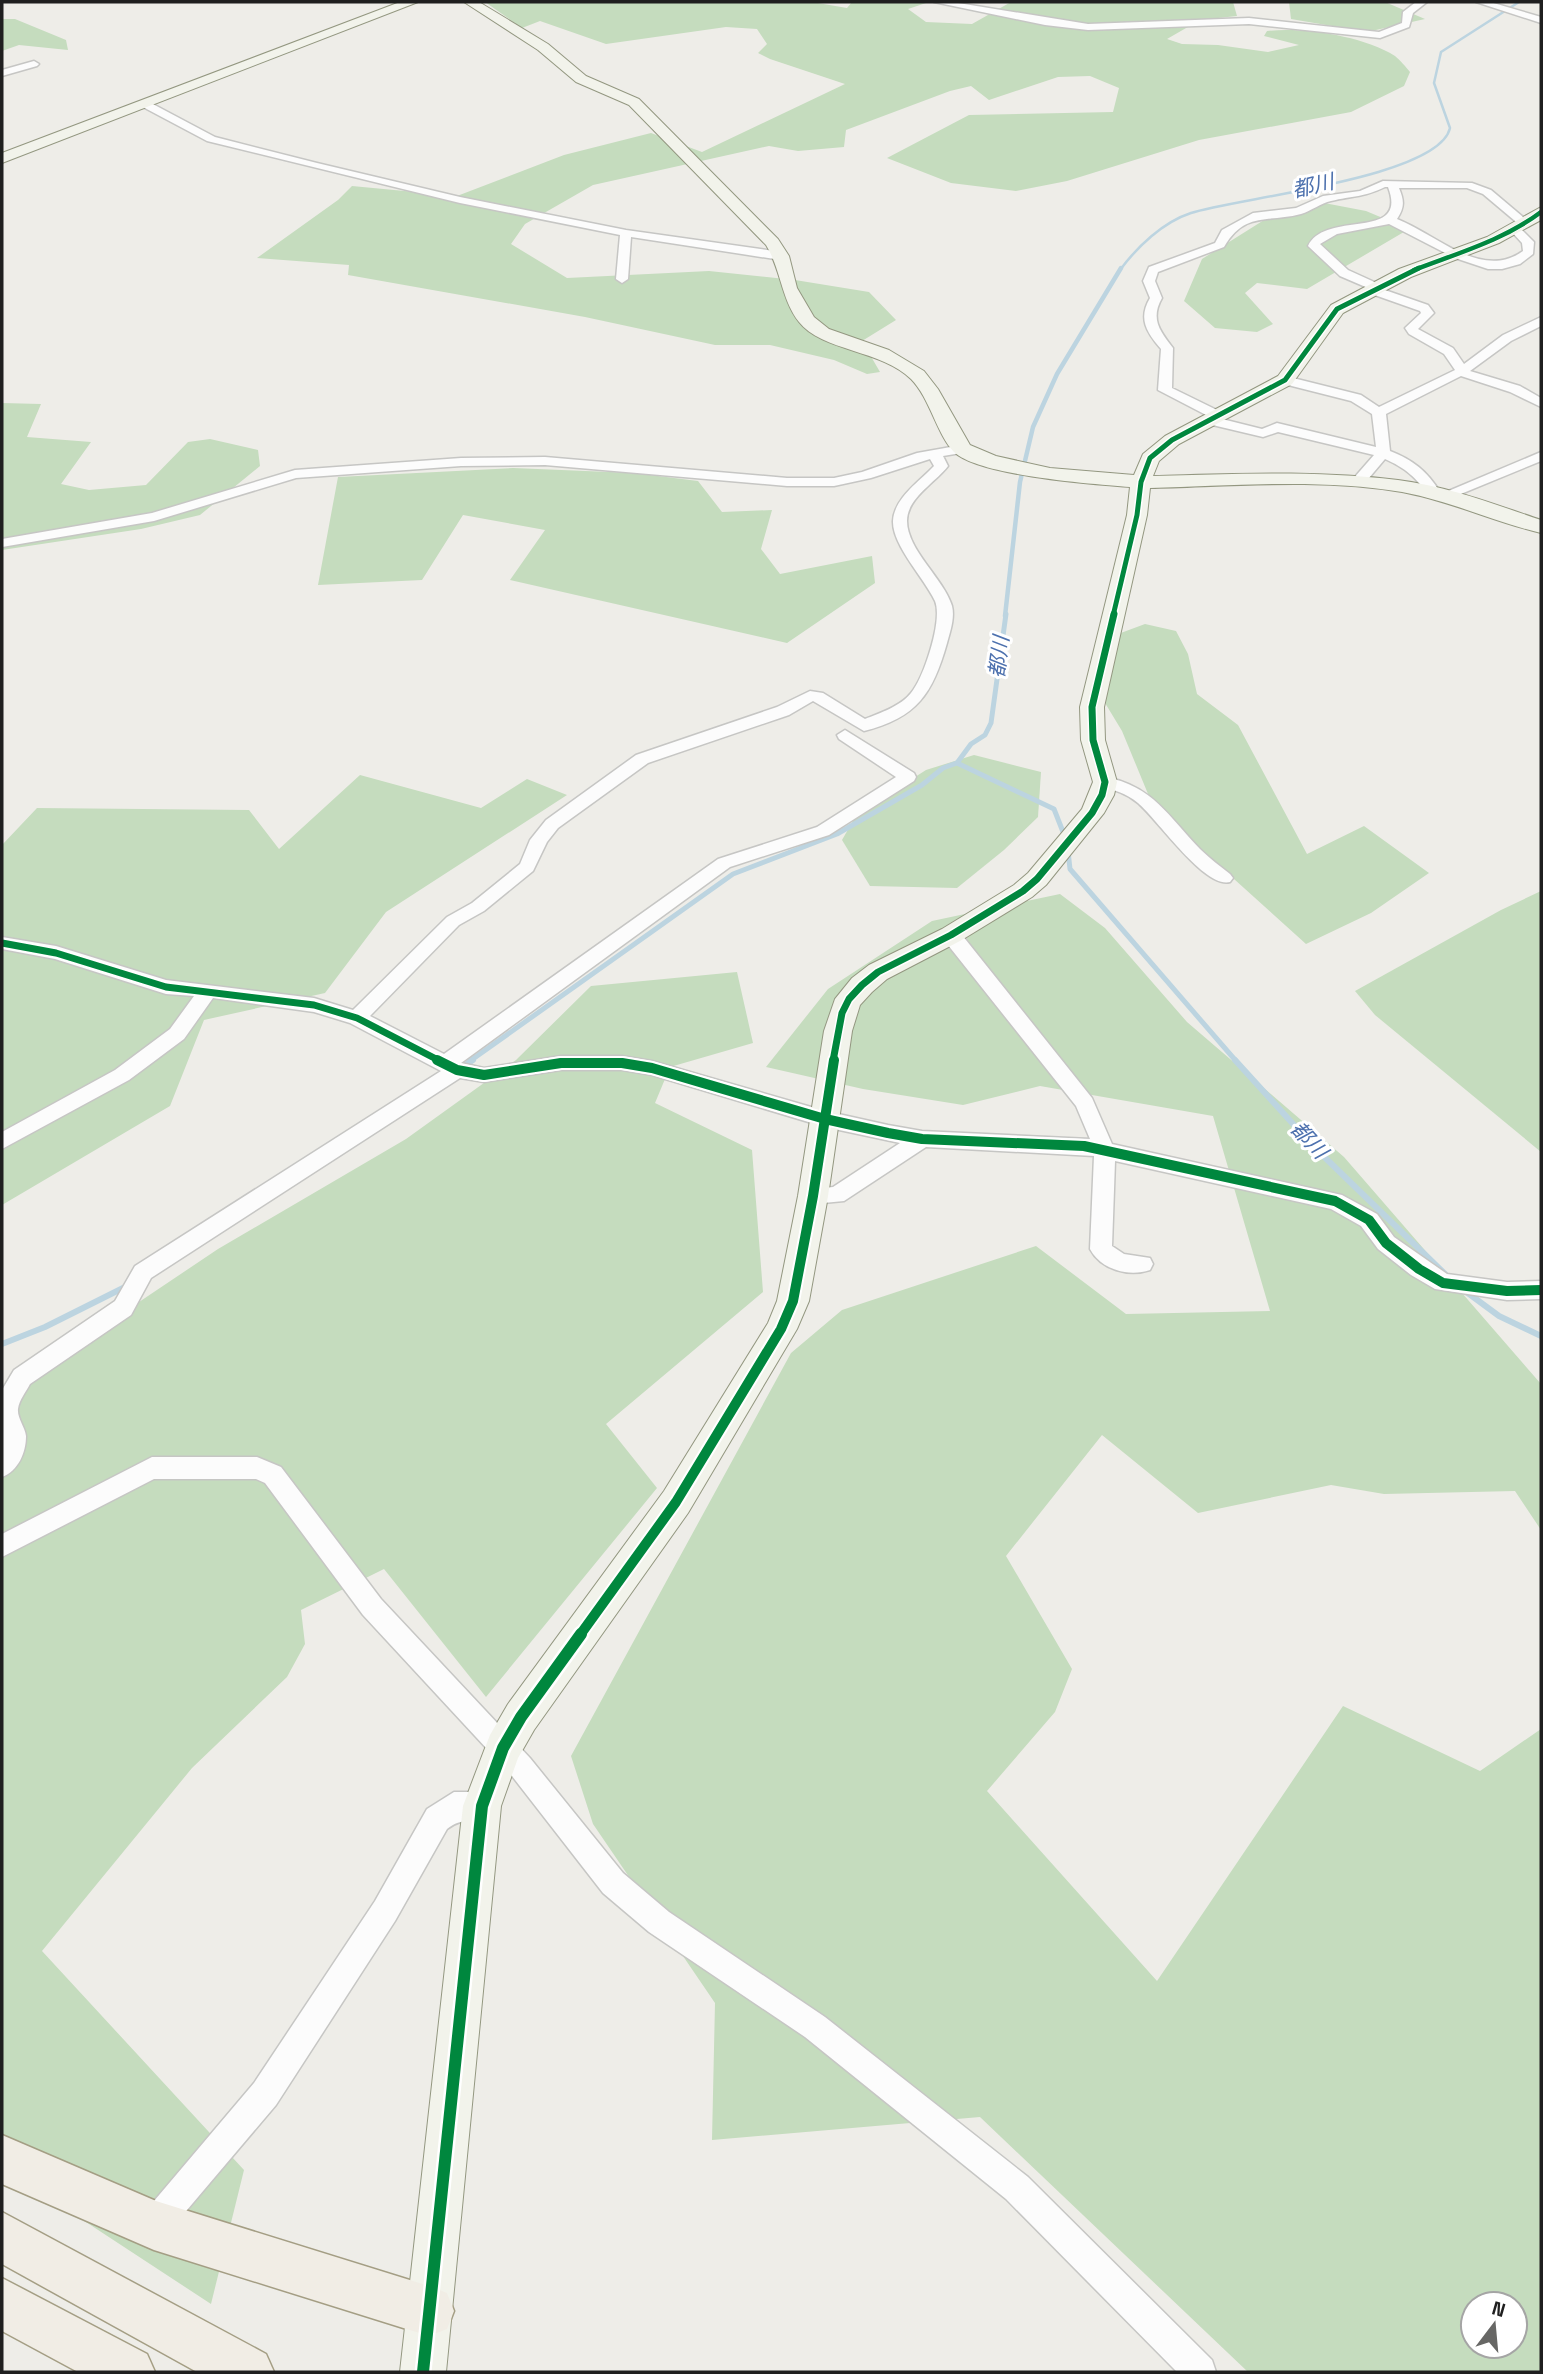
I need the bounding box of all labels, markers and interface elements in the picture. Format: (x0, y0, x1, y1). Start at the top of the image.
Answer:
water label: 都川 (1289, 167, 1338, 203)
water label: 都川 (983, 632, 1015, 679)
water label: 都川 (1285, 1115, 1335, 1166)
north arrow (1459, 2290, 1529, 2360)
text: N (1489, 2295, 1508, 2323)

